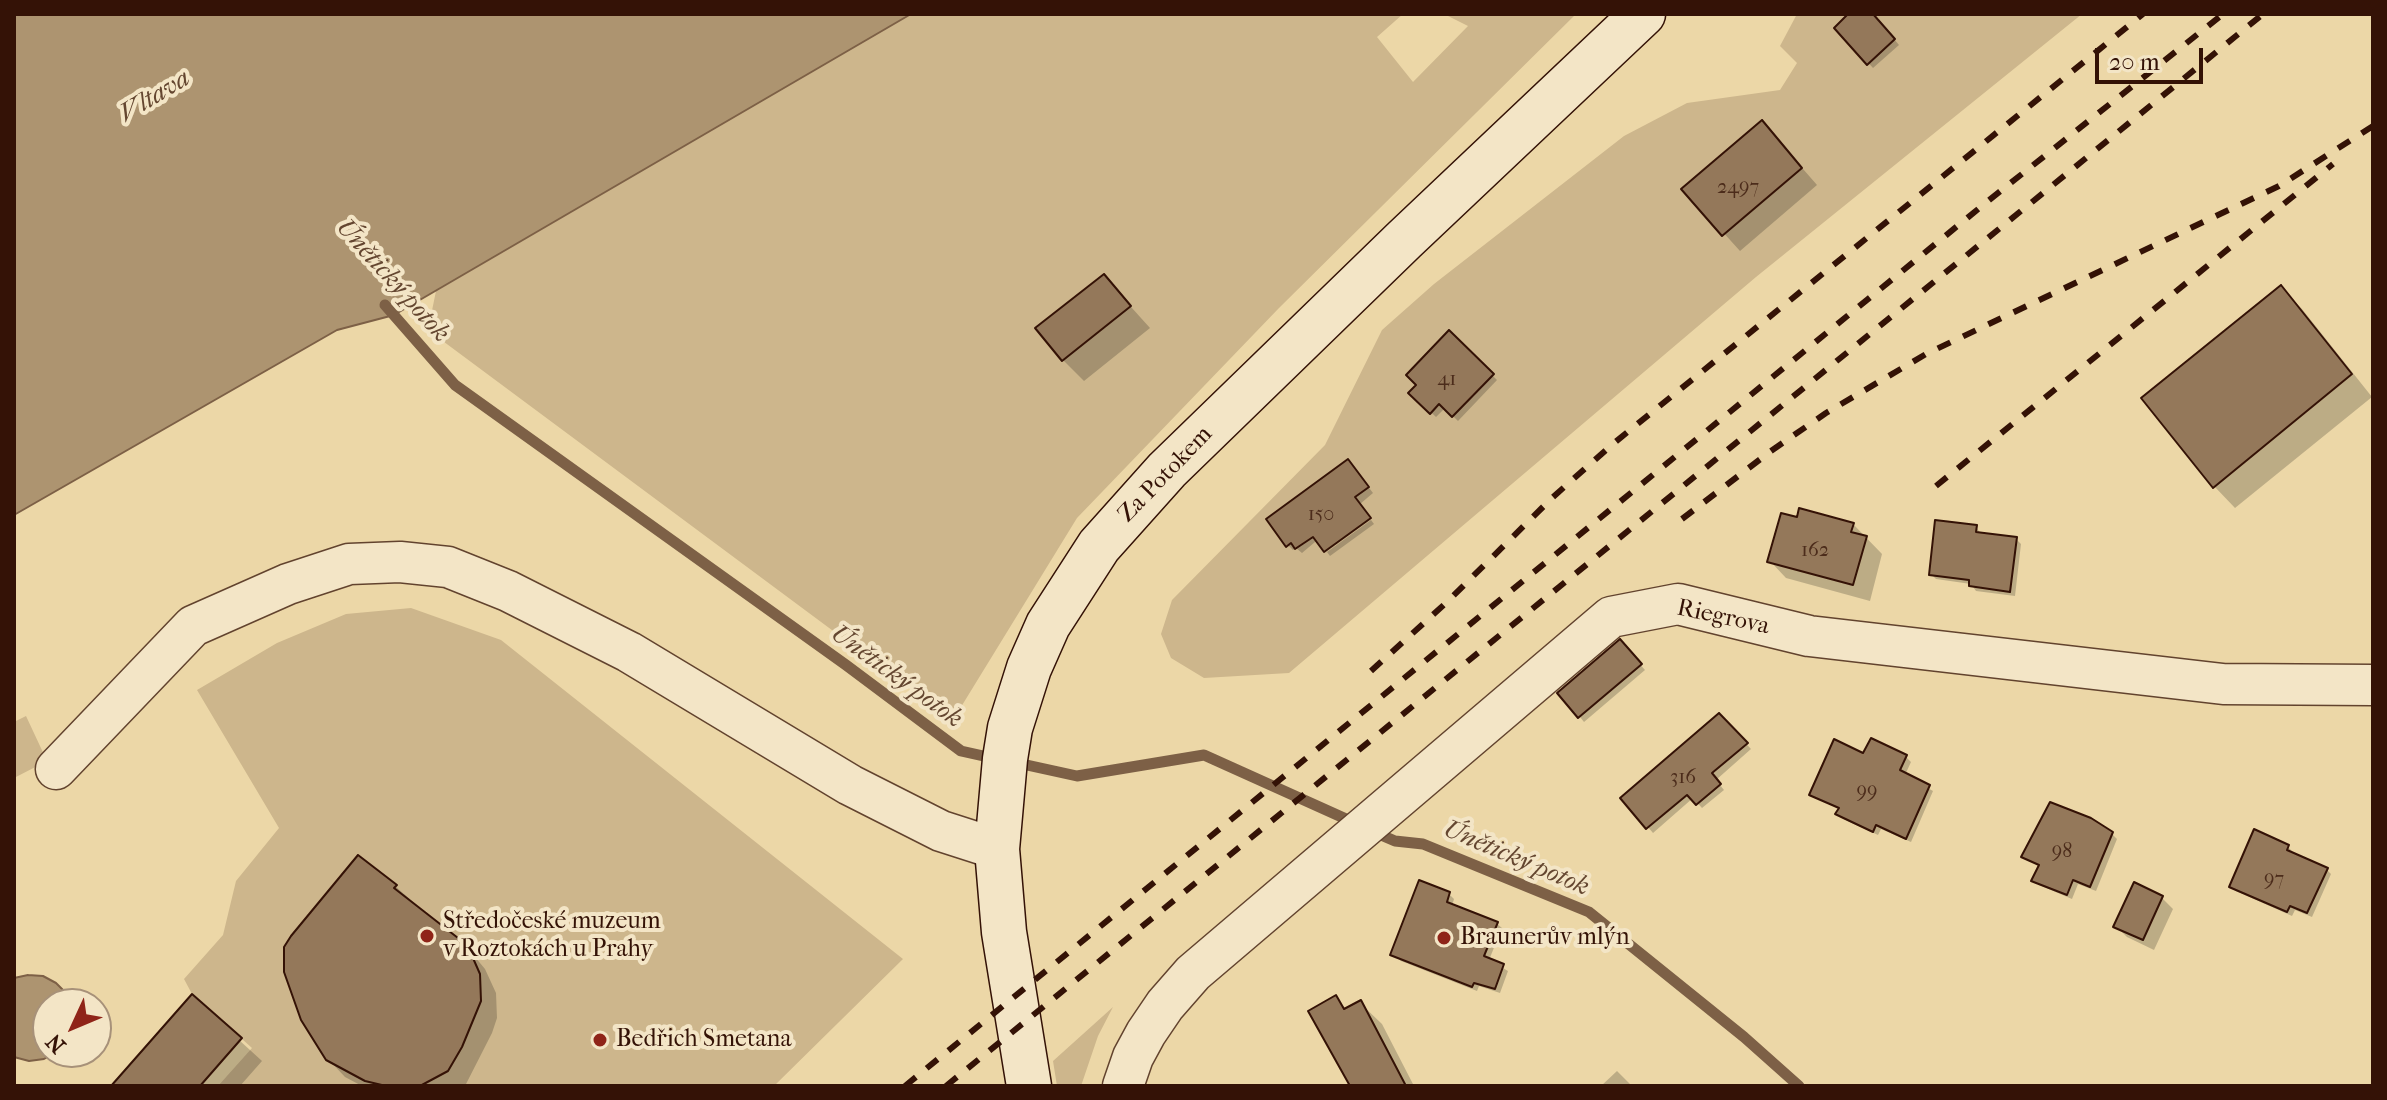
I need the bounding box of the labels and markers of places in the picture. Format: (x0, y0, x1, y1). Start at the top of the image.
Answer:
place label: Středočeské muzeum v Roztokách u Prahy (443, 908, 661, 964)
place label: Braunerův mlýn (1460, 924, 1630, 952)
marker: Středočeské muzeum v Roztokách u Prahy (418, 927, 436, 945)
marker: Braunerův mlýn (1435, 929, 1453, 947)
place label: Bedřich Smetana (616, 1026, 792, 1054)
marker: Bedřich Smetana (591, 1031, 609, 1049)

